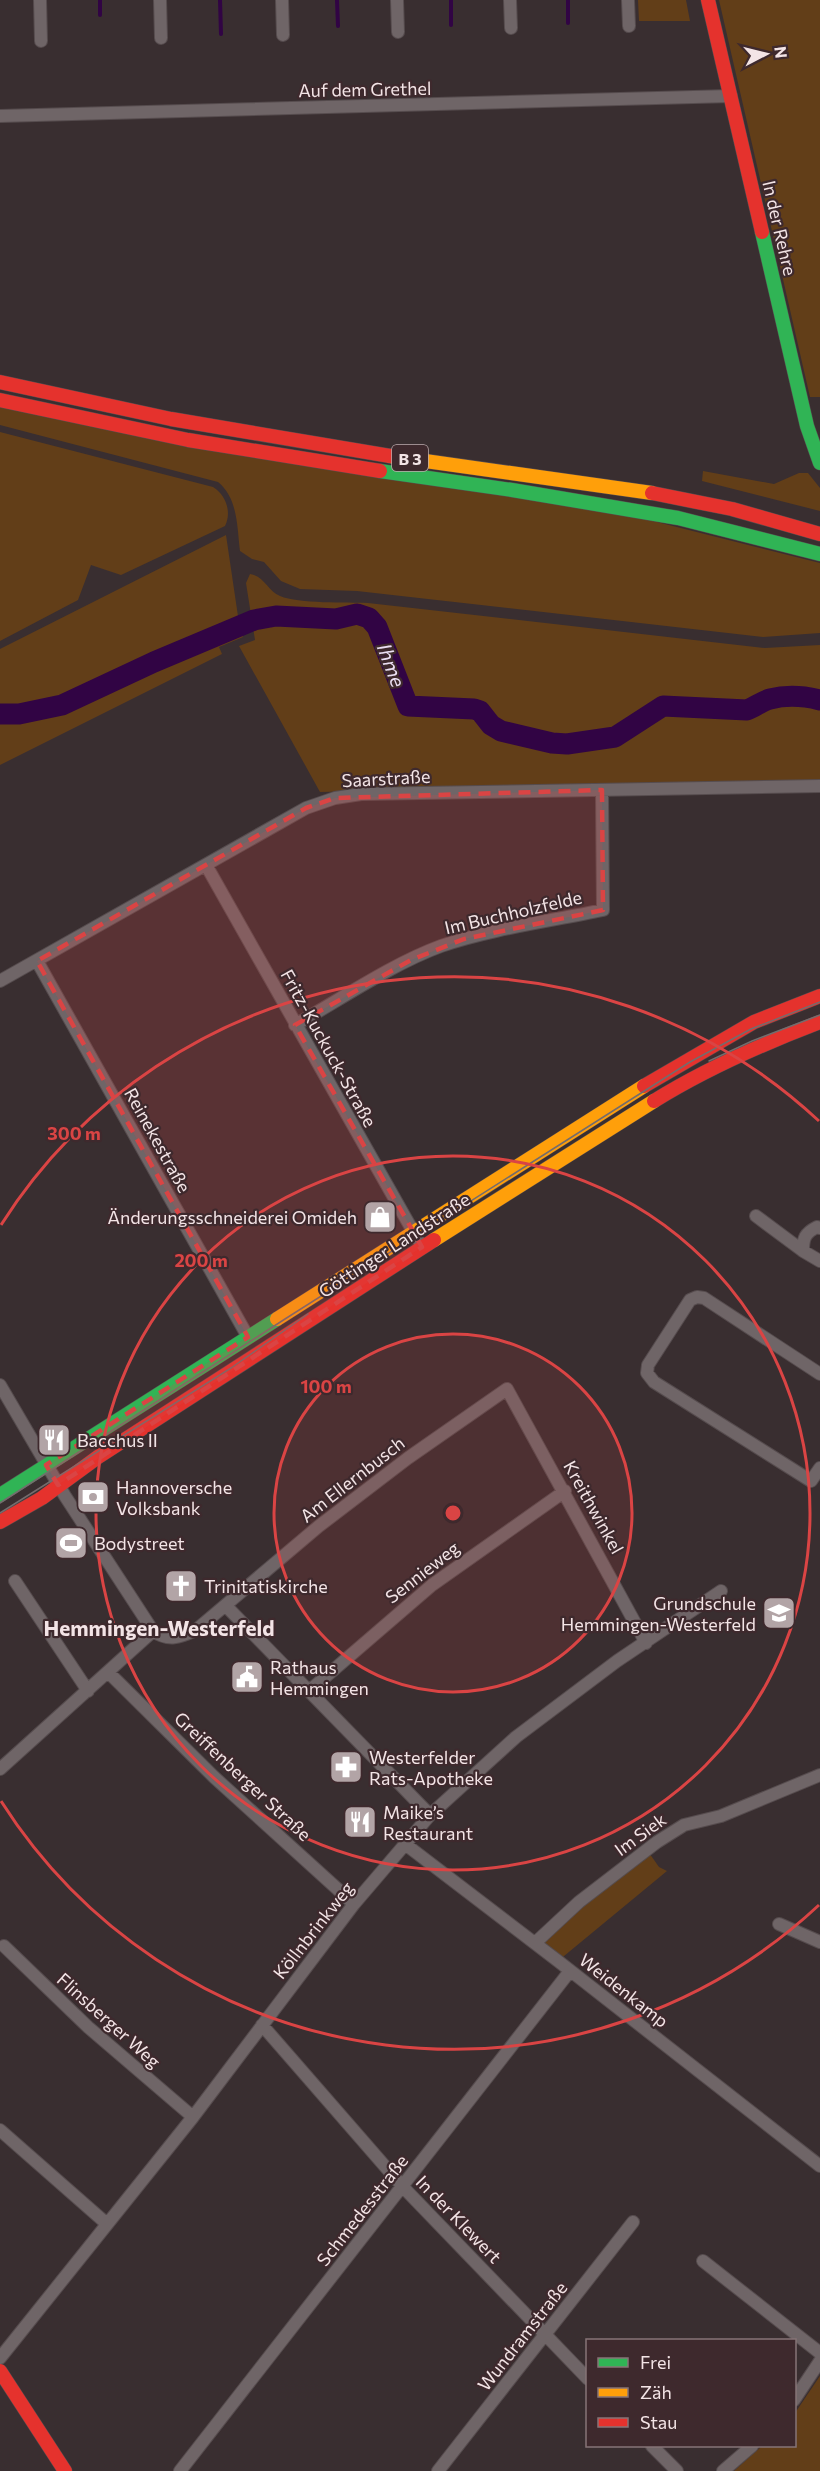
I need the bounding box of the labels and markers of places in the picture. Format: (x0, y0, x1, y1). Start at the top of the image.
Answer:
shop icon: Änderungsschneiderei Omideh (362, 1199, 398, 1235)
place label: Änderungsschneiderei Omideh (107, 1206, 357, 1228)
restaurant icon: Bacchus II (36, 1422, 72, 1458)
place label: Bacchus II (77, 1429, 158, 1451)
place label: Hannoversche Volksbank (116, 1476, 232, 1519)
bank icon: Hannoversche Volksbank (75, 1479, 111, 1515)
centre of rings (443, 1503, 463, 1523)
sports icon: Bodystreet (53, 1525, 89, 1561)
place label: Bodystreet (94, 1532, 185, 1554)
church icon: Trinitatiskirche (163, 1568, 199, 1604)
place label: Trinitatiskirche (204, 1575, 328, 1597)
place label: Grundschule Hemmingen-Westerfeld (561, 1592, 756, 1635)
school or university icon: Grundschule Hemmingen-Westerfeld (761, 1595, 797, 1631)
place label: Rathaus Hemmingen (270, 1656, 369, 1699)
public building icon: Rathaus Hemmingen (229, 1659, 265, 1695)
place label: Westerfelder Rats-Apotheke (369, 1746, 493, 1789)
pharmacy icon: Westerfelder Rats-Apotheke (328, 1749, 364, 1785)
place label: Maike’s Restaurant (383, 1801, 473, 1844)
restaurant icon: Maike’s Restaurant (342, 1804, 378, 1840)

